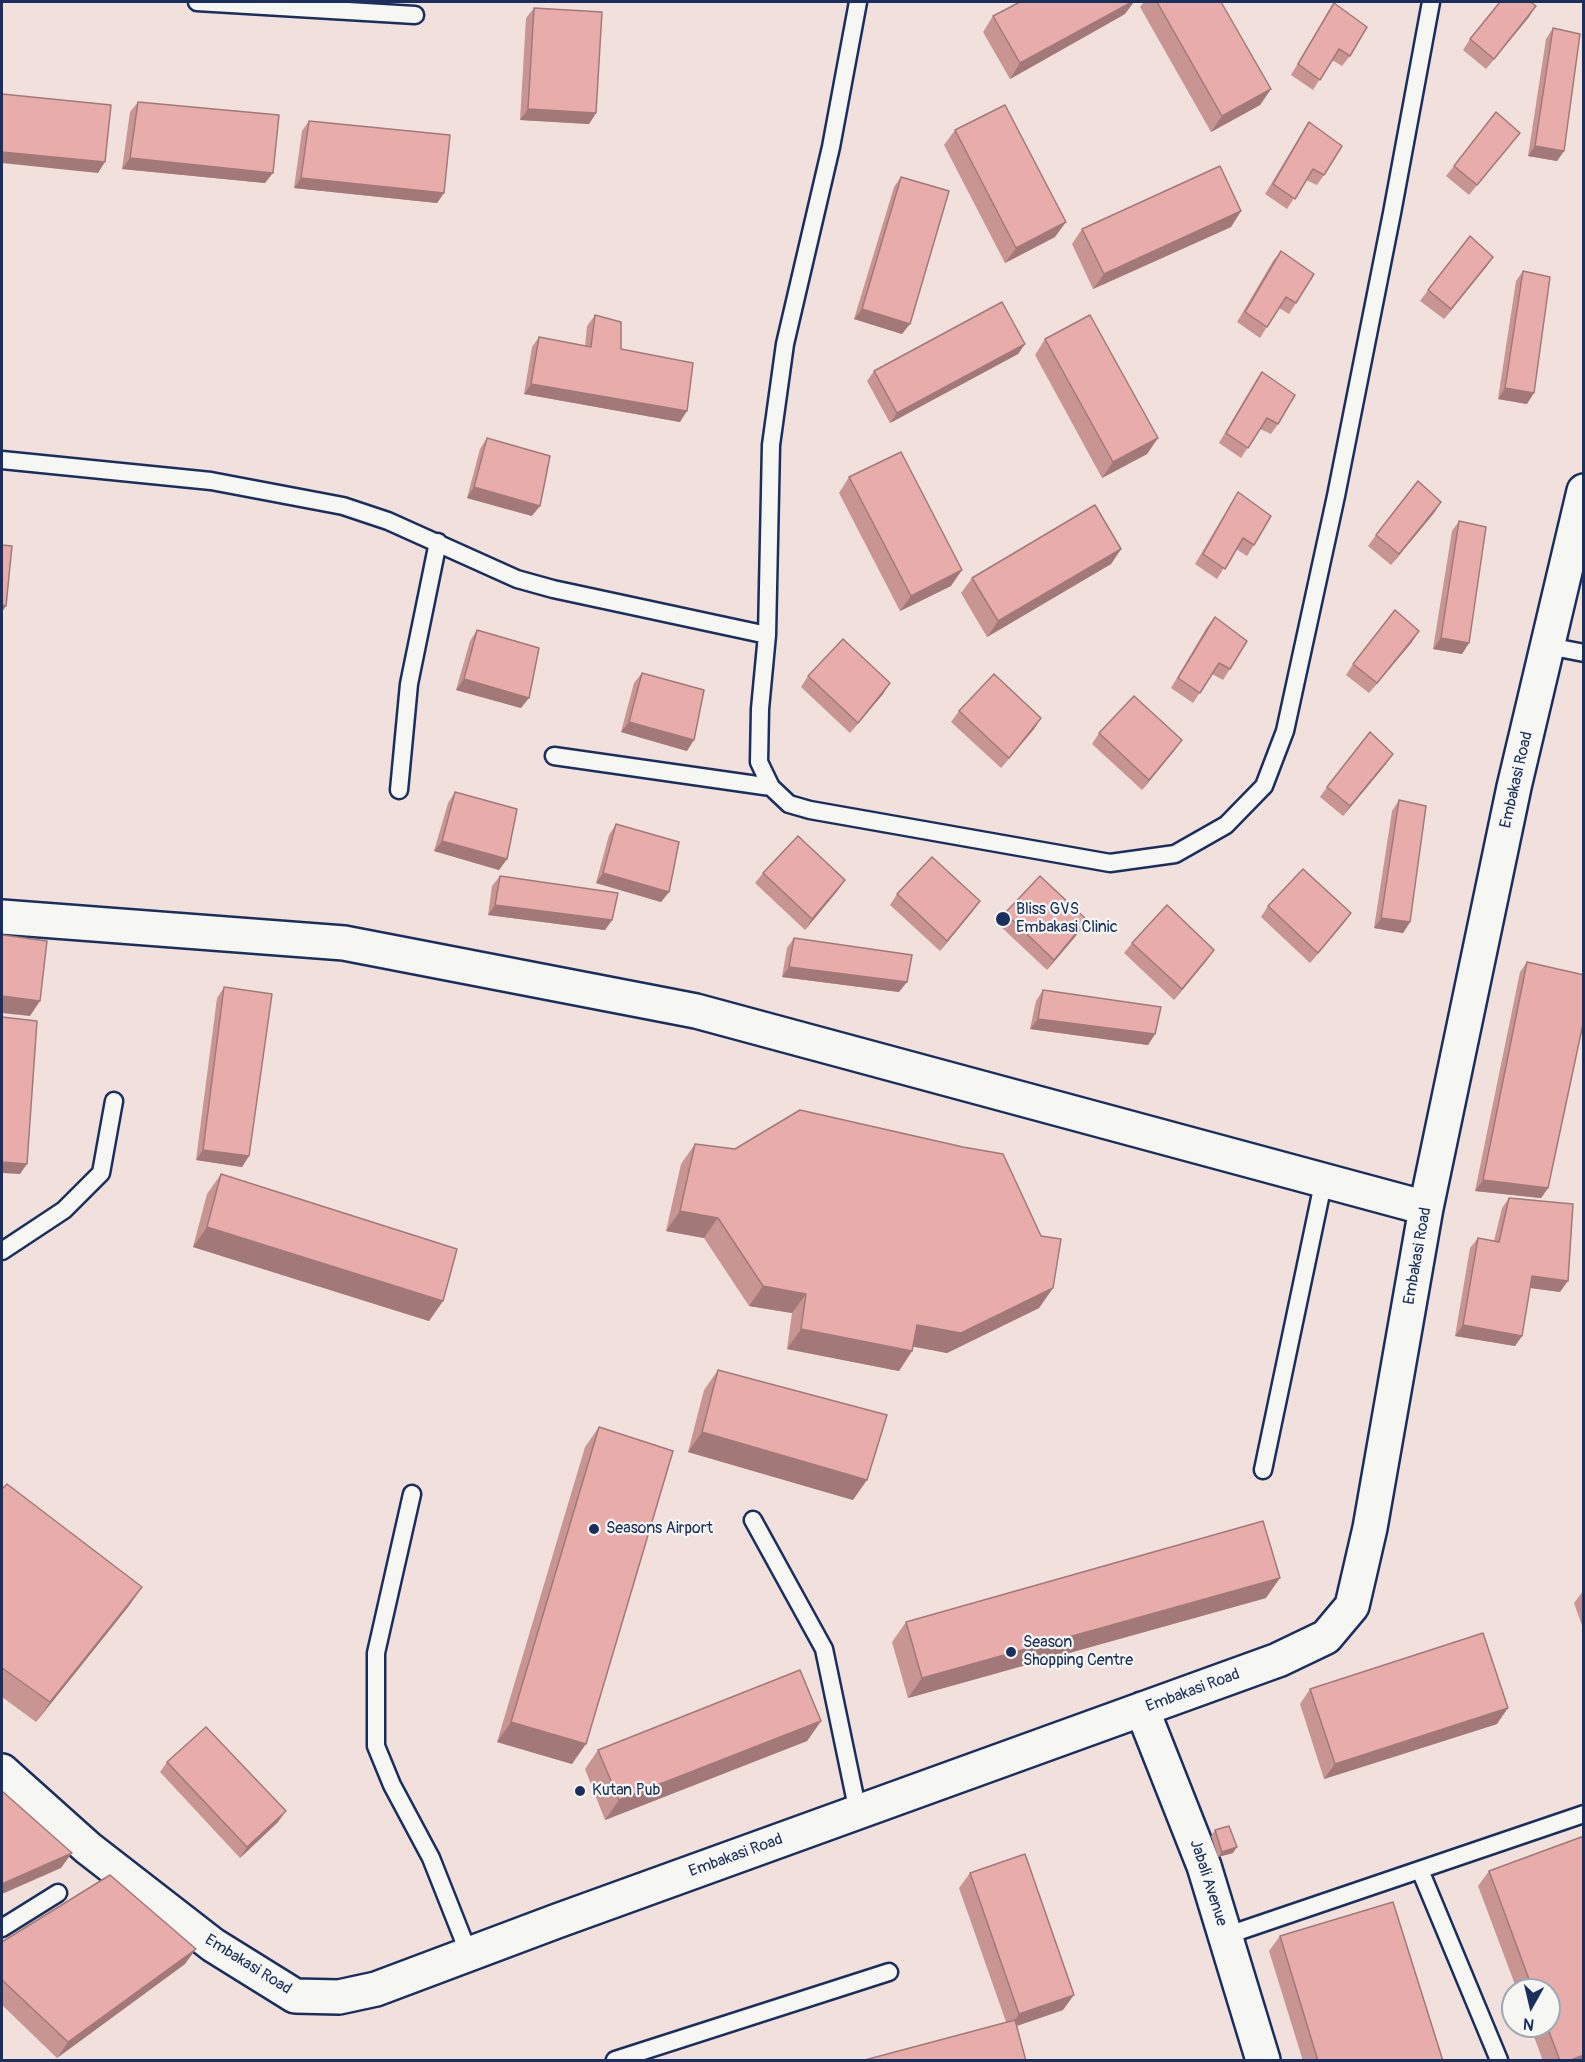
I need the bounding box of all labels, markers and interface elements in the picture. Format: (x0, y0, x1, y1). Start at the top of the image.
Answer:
street label: Embakasi Road (1497, 730, 1537, 830)
place label: Bliss GVS Embakasi Clinic (1016, 900, 1118, 938)
marker: Bliss GVS Embakasi Clinic (994, 910, 1012, 928)
street label: Embakasi Road (1400, 1206, 1436, 1306)
place label: Seasons Airport (606, 1519, 713, 1539)
marker: Seasons Airport (587, 1522, 601, 1536)
place label: Season Shopping Centre (1023, 1633, 1133, 1671)
marker: Season Shopping Centre (1004, 1645, 1018, 1659)
street label: Embakasi Road (1143, 1665, 1243, 1717)
place label: Kutan Pub (592, 1781, 660, 1801)
marker: Kutan Pub (573, 1784, 587, 1798)
street label: Embakasi Road (686, 1830, 786, 1882)
street label: Jabali Avenue (1185, 1837, 1231, 1929)
street label: Embakasi Road (201, 1931, 295, 1999)
north arrow (1501, 1978, 1561, 2038)
text: N (1522, 2013, 1536, 2035)

